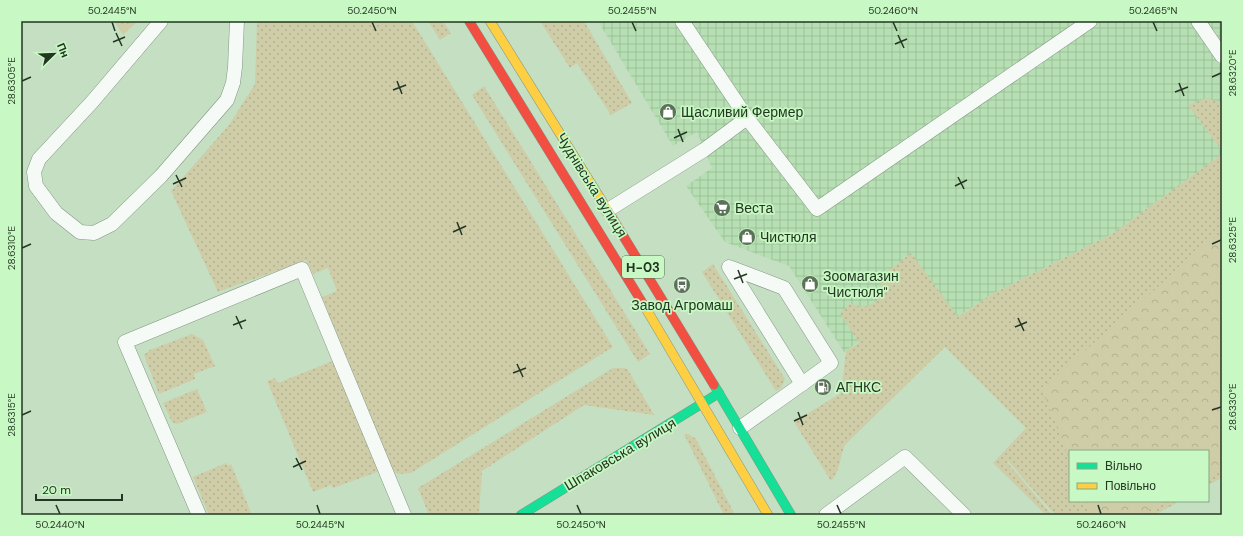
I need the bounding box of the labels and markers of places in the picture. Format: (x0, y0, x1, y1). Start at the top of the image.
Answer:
shop icon: Щасливий Фермер (658, 102, 678, 122)
place label: Щасливий Фермер (681, 103, 803, 121)
supermarket icon: Веста (712, 198, 732, 218)
place label: Веста (735, 199, 773, 217)
shop icon: Чистюля (737, 227, 757, 247)
place label: Чистюля (760, 228, 817, 246)
place label: Зоомагазин "Чистюля" (823, 267, 899, 301)
shop icon: Зоомагазин "Чистюля" (800, 274, 820, 294)
bus stop icon: Завод Агромаш (672, 275, 692, 295)
place label: Завод Агромаш (631, 296, 733, 314)
fuel station icon: АГНКС (813, 377, 833, 397)
place label: АГНКС (836, 378, 881, 396)

